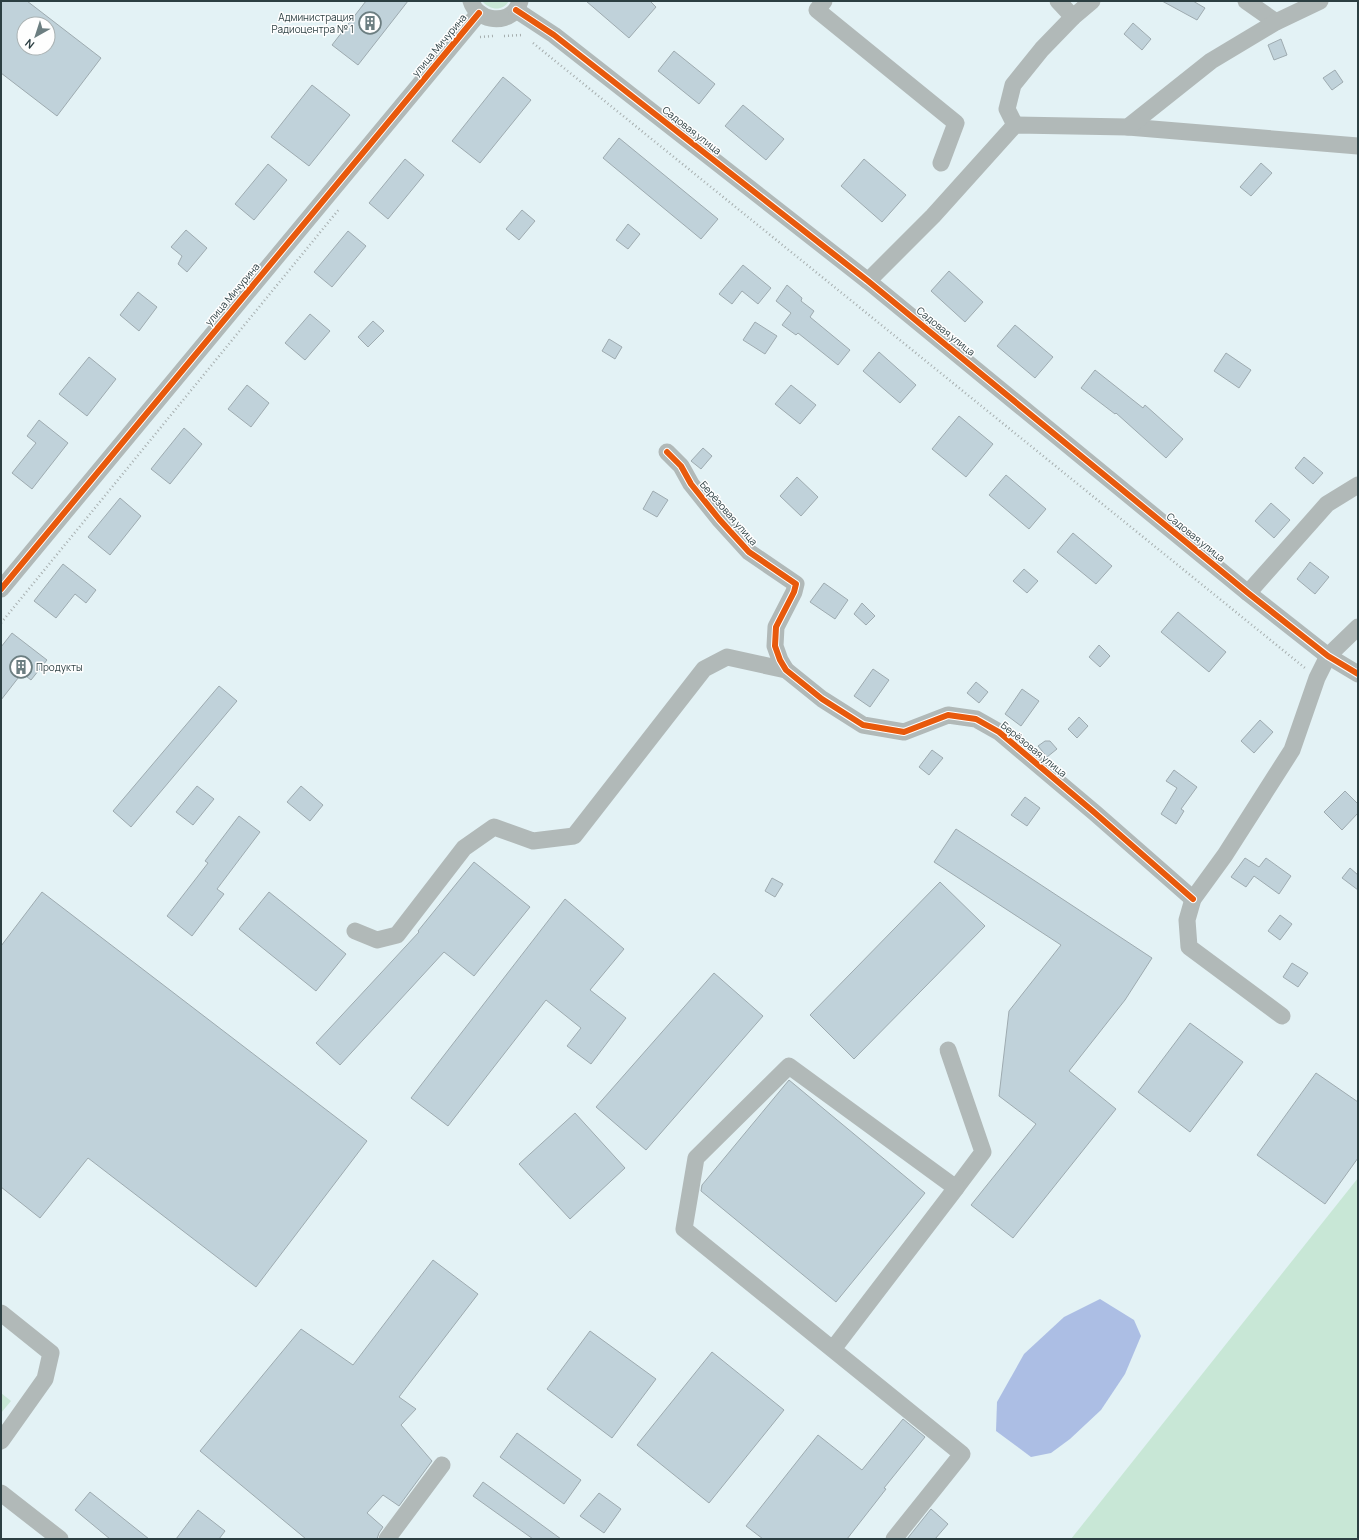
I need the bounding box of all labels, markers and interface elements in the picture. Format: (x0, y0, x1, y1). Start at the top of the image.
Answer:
place label: Администрация Радиоцентра № 1 (271, 10, 354, 36)
building icon: Администрация Радиоцентра № 1 (357, 10, 383, 36)
street label: улица Мичурина (409, 11, 469, 79)
north arrow (16, 16, 56, 56)
text: N (22, 36, 37, 52)
street label: Садовая улица (660, 103, 724, 157)
street label: улица Мичурина (202, 260, 262, 328)
street label: Садовая улица (914, 303, 978, 359)
street label: Берёзовая улица (697, 478, 761, 548)
street label: Садовая улица (1164, 509, 1228, 565)
building icon: Продукты (8, 654, 34, 680)
place label: Продукты (36, 660, 83, 674)
street label: Берёзовая улица (998, 718, 1070, 780)

